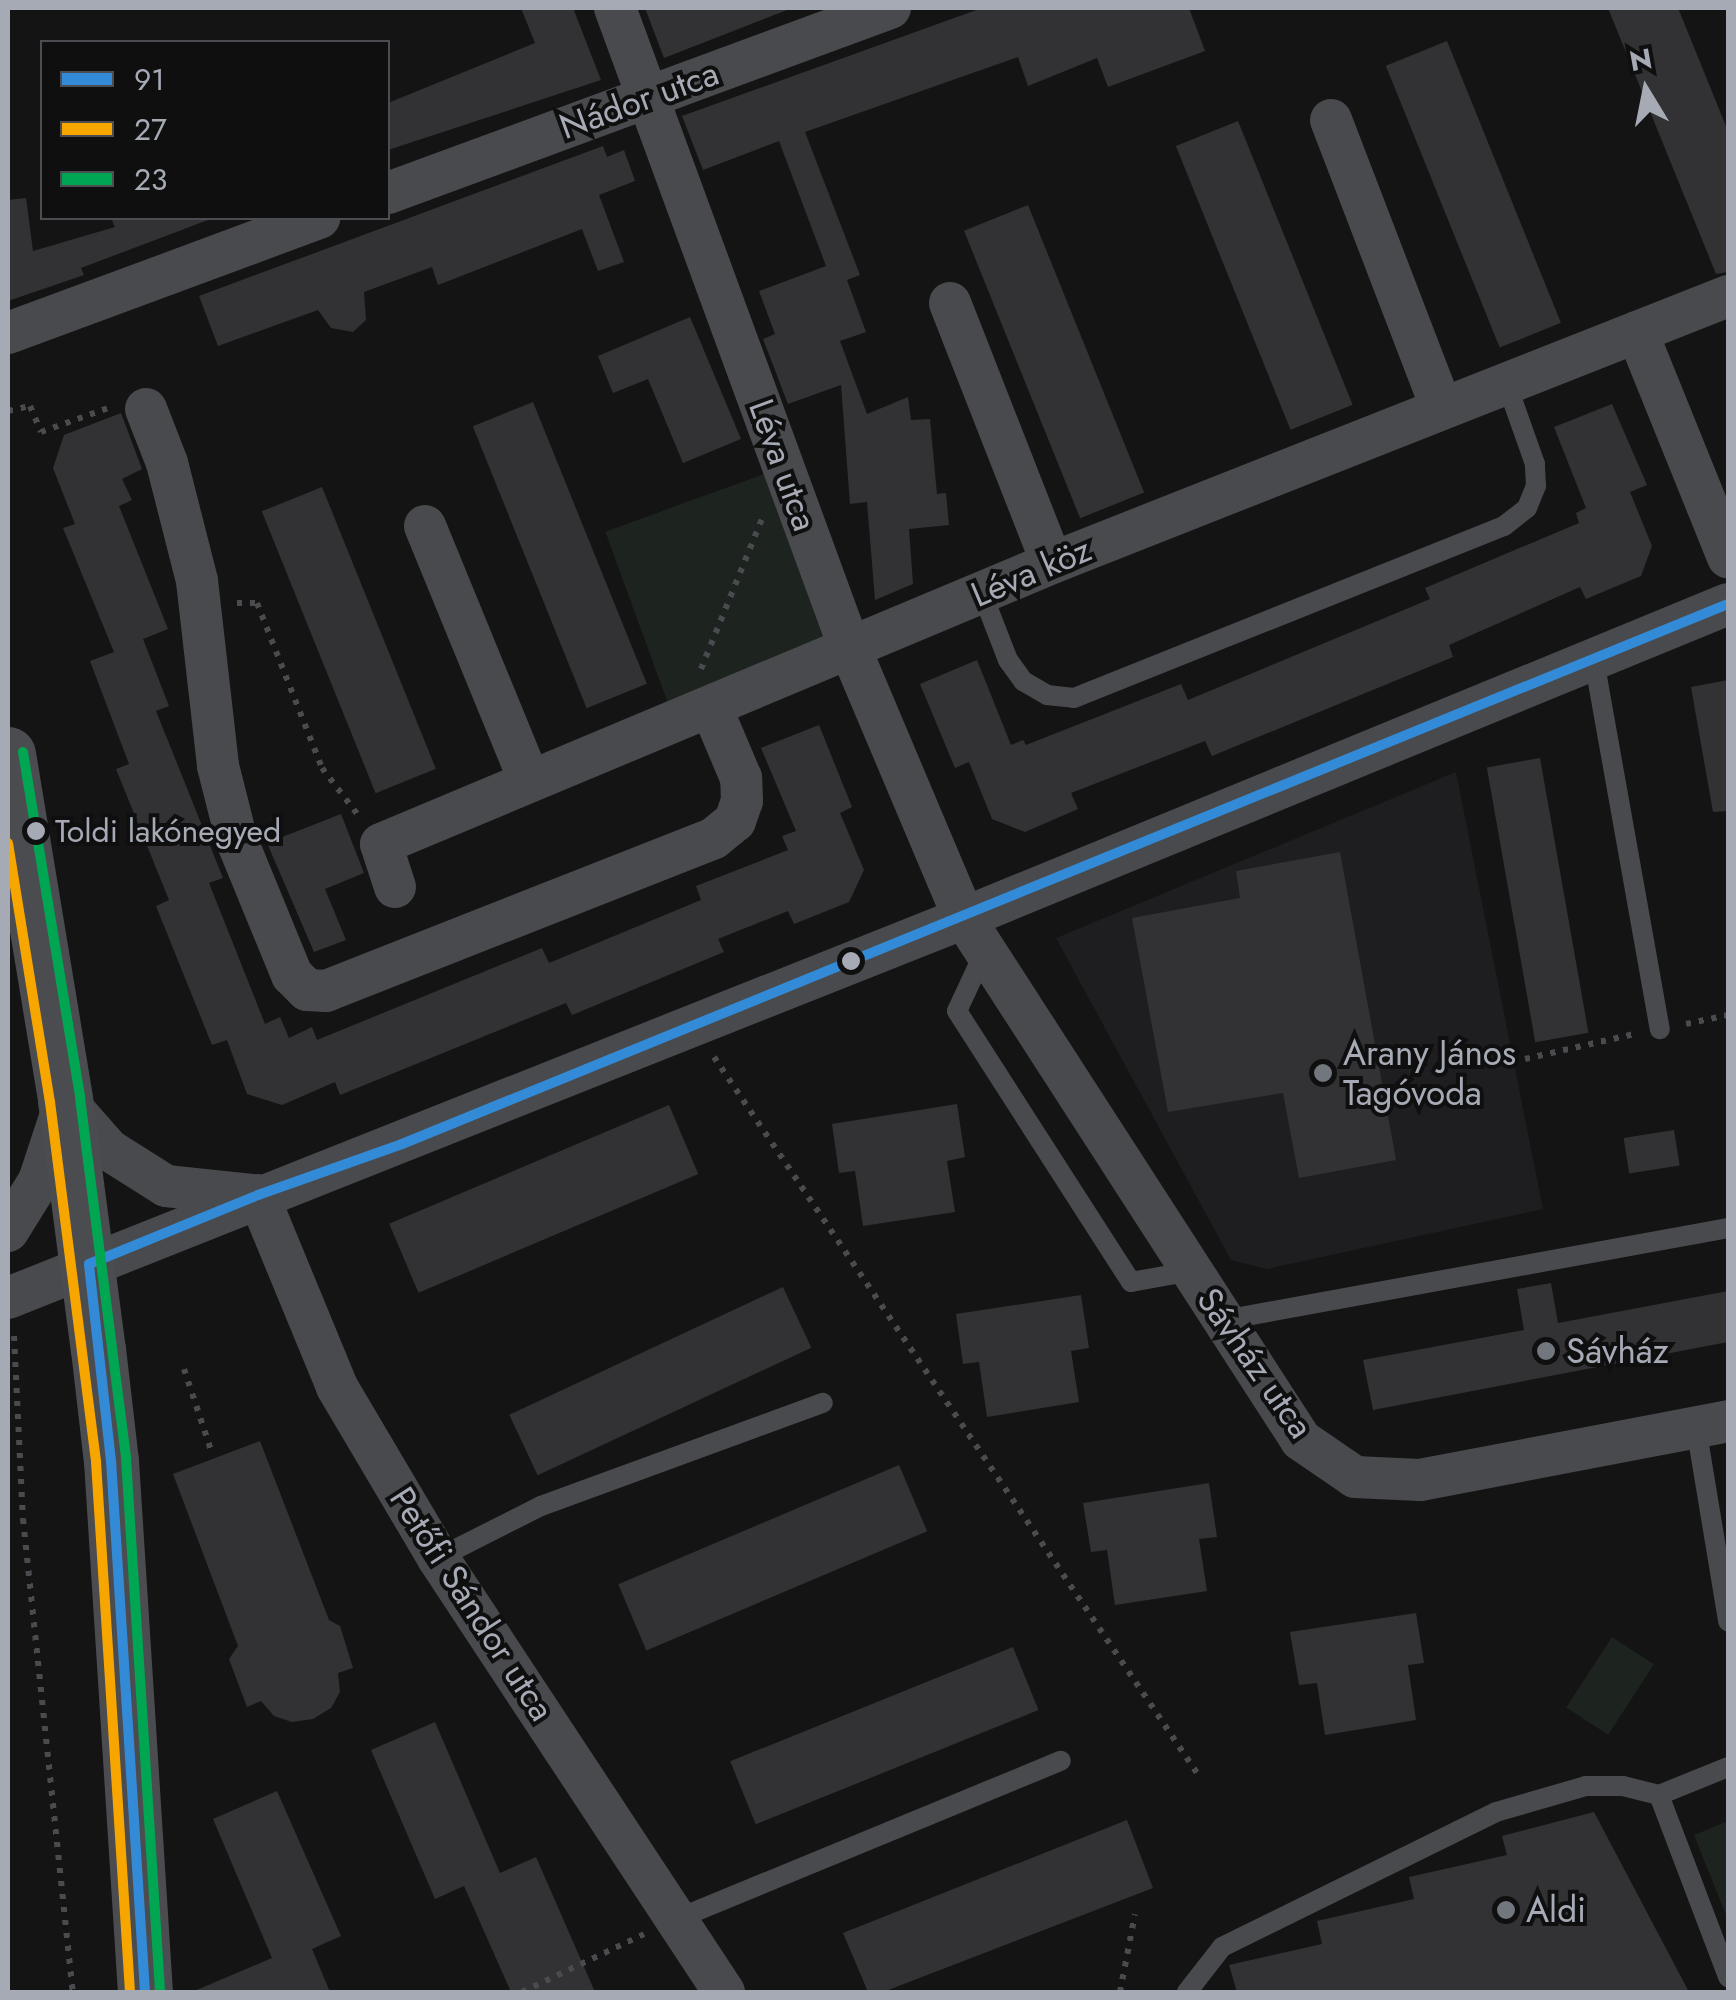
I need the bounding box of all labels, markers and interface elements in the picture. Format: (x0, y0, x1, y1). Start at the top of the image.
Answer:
text: N (1626, 38, 1655, 82)
legend (40, 40, 390, 220)
north arrow (1596, 40, 1696, 140)
street label: Nádor utca (554, 52, 724, 148)
text: 91 (134, 58, 165, 101)
text: 27 (134, 108, 167, 151)
text: 23 (134, 158, 167, 201)
street label: Léva utca (740, 394, 826, 536)
street label: Léva köz (965, 528, 1097, 616)
place label: Toldi lakónegyed (55, 812, 281, 850)
marker: Toldi lakónegyed (26, 821, 46, 841)
unlabelled marker (841, 951, 861, 971)
place label: Arany János Tagóvoda (1343, 1032, 1516, 1114)
marker: Arany János Tagóvoda (1312, 1062, 1334, 1084)
street label: Sávház utca (1188, 1280, 1322, 1446)
place label: Sávház (1566, 1330, 1669, 1372)
marker: Sávház (1535, 1340, 1557, 1362)
street label: Petőfi Sándor utca (381, 1479, 563, 1729)
place label: Aldi (1526, 1889, 1586, 1931)
marker: Aldi (1495, 1899, 1517, 1921)

